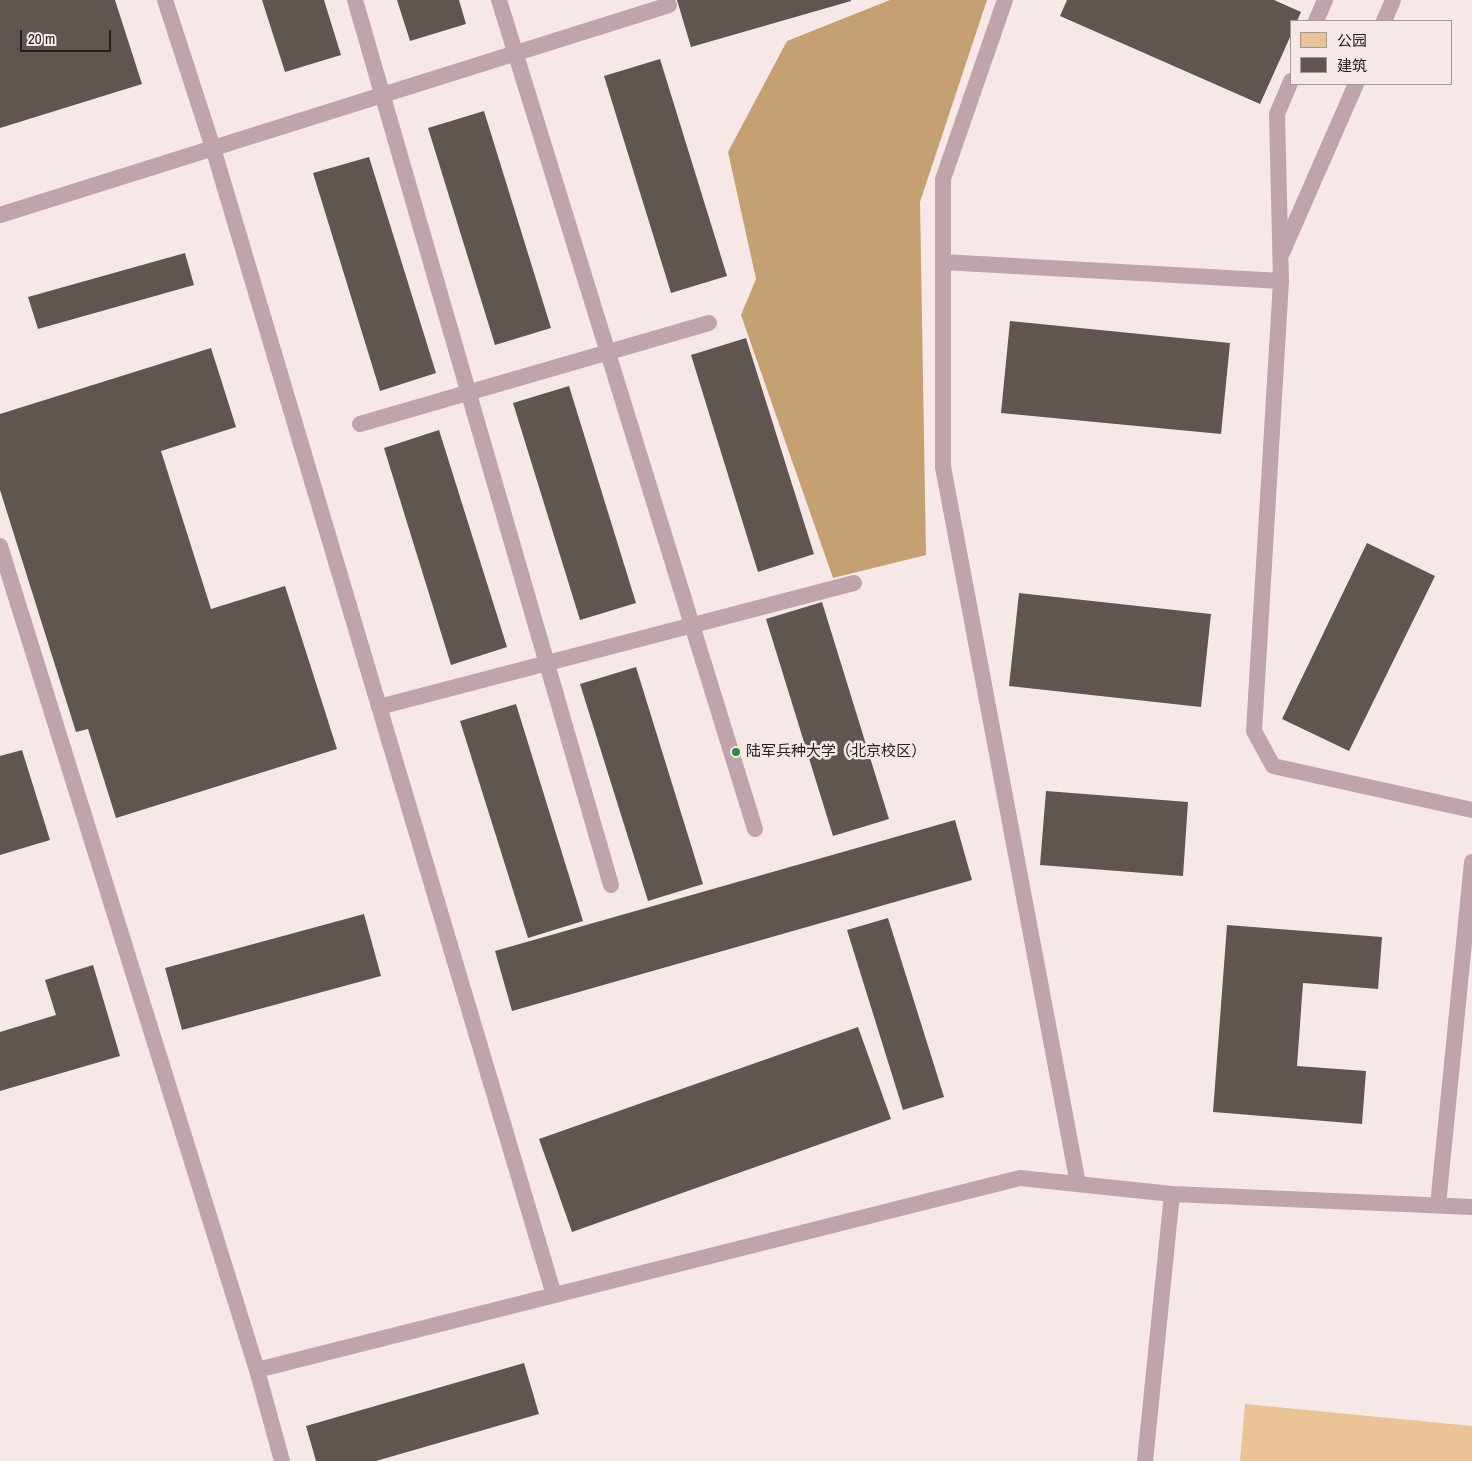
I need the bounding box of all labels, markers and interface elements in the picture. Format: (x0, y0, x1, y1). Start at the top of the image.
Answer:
scale bar (22, 20, 114, 52)
legend (1290, 20, 1452, 85)
text: 20 m (28, 28, 55, 49)
text: 公园 (1337, 30, 1367, 51)
text: 建筑 (1337, 55, 1367, 76)
place label: 陆军兵种大学（北京校区） (746, 743, 926, 761)
marker: 陆军兵种大学（北京校区） (730, 746, 742, 758)

